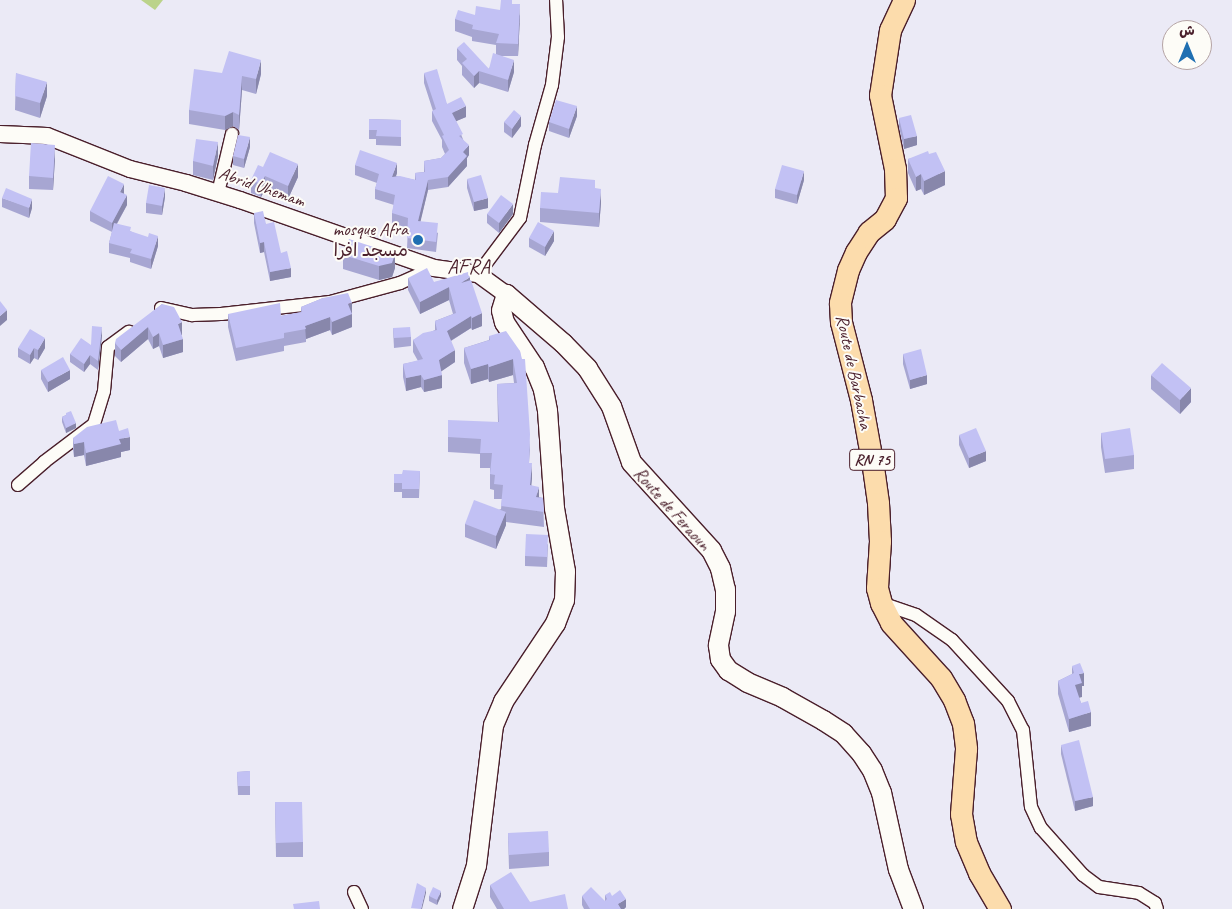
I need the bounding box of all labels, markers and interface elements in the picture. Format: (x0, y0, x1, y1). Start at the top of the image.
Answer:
north arrow (1162, 20, 1212, 70)
text: ش (1179, 22, 1195, 39)
street label: Abrid Uhemam (216, 162, 308, 212)
place label: mosque Afra مسجد افرا (333, 219, 408, 262)
marker: mosque Afra مسجد افرا (412, 234, 424, 246)
district label: AFRA (447, 254, 491, 278)
street label: Route de Barbacha (831, 312, 877, 432)
road number: RN 75 (848, 446, 896, 474)
street label: Route de Feraoun (629, 463, 715, 555)

